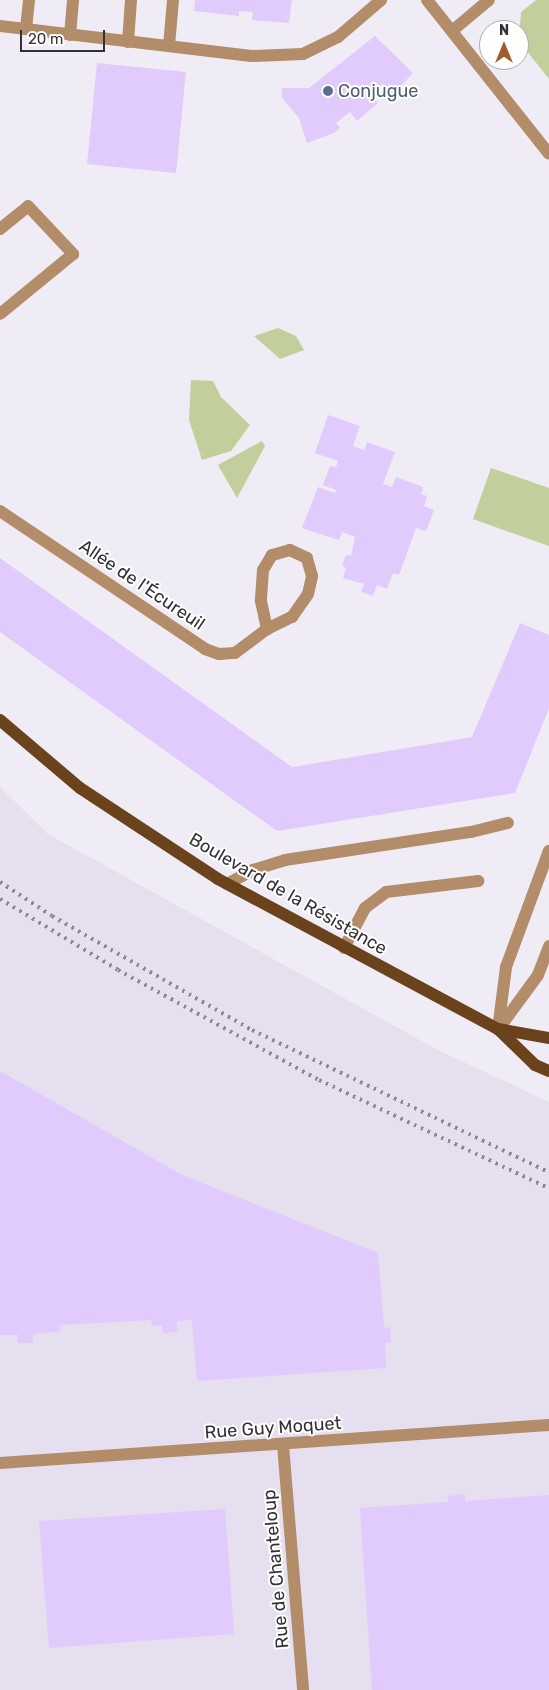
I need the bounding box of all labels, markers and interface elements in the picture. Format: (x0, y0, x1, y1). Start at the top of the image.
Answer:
scale bar (22, 20, 108, 52)
north arrow (479, 20, 529, 70)
text: N (499, 22, 509, 39)
text: 20 m (28, 30, 63, 48)
place label: Conjugue (338, 80, 418, 102)
marker: Conjugue (322, 85, 334, 97)
street label: Allée de l'Écureuil (75, 535, 209, 635)
street label: Boulevard de la Résistance (185, 828, 391, 960)
street label: Rue Guy Moquet (204, 1412, 342, 1444)
street label: Rue de Chanteloup (258, 1489, 294, 1649)

